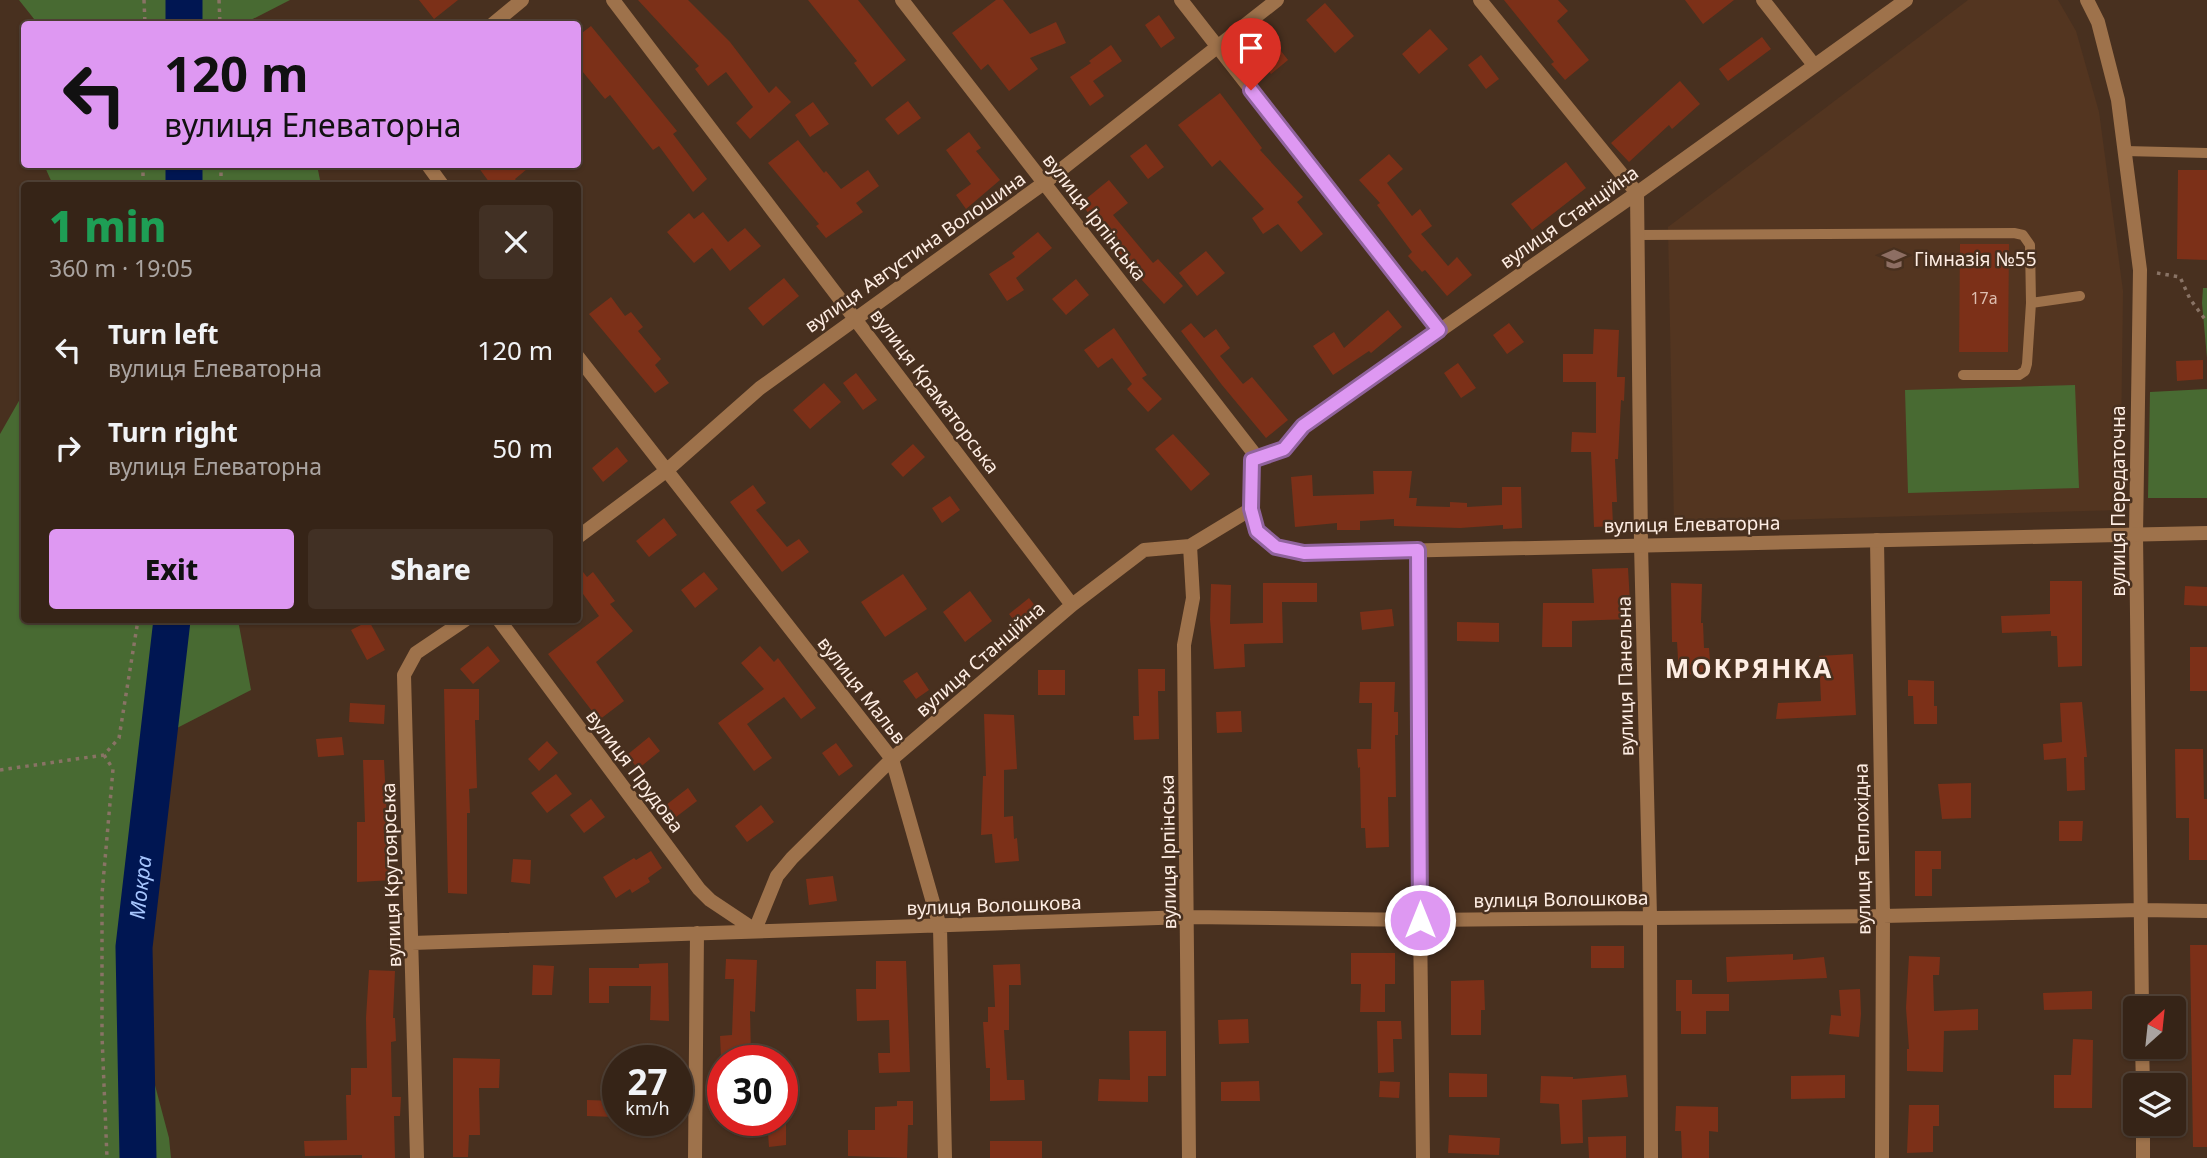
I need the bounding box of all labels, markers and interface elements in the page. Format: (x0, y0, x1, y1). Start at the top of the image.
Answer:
pin (1221, 18, 1281, 90)
icon: arrive (1232, 29, 1270, 67)
text: 120 m (164, 40, 309, 106)
icon: left (49, 49, 140, 140)
text: вулиця Елеваторна (164, 103, 462, 146)
street label: вулиця Ірпінська (1037, 148, 1153, 286)
street label: вулиця Станційна (1495, 159, 1643, 275)
street label: вулиця Августина Волошина (799, 166, 1031, 338)
text: 1 min (49, 197, 166, 254)
button: close (479, 205, 553, 279)
school or university icon: Гімназія №55 (1880, 245, 1908, 273)
place label: Гімназія №55 (1914, 246, 2037, 272)
text: 360 m · 19:05 (49, 252, 193, 284)
house number: 17а (1970, 287, 1998, 309)
street label: вулиця Краматорська (864, 303, 1006, 479)
text: Turn left (108, 316, 219, 352)
icon: left (49, 331, 87, 369)
text: 120 m (477, 332, 553, 368)
text: вулиця Елеваторна (108, 352, 322, 384)
street label: вулиця Передаточна (2105, 405, 2131, 597)
text: Turn right (108, 414, 238, 450)
icon: right (49, 429, 87, 467)
text: 50 m (492, 430, 553, 466)
text: вулиця Елеваторна (108, 450, 322, 482)
street label: вулиця Елеваторна (1603, 509, 1781, 539)
button: Exit (49, 529, 294, 609)
button: Share (308, 529, 553, 609)
street label: вулиця Станційна (910, 596, 1050, 722)
street label: вулиця Панельна (1611, 596, 1639, 756)
street label: вулиця Мальв (812, 631, 912, 749)
district label: МОКРЯНКА (1665, 650, 1833, 686)
street label: вулиця Прудова (580, 704, 690, 838)
street label: вулиця Теплохідна (1848, 763, 1876, 935)
street label: вулиця Ірпінська (1154, 774, 1182, 930)
street label: вулиця Крутоярська (375, 782, 407, 968)
water label: Мокра (122, 854, 158, 921)
position arrow (1383, 883, 1457, 957)
street label: вулиця Волошкова (1473, 884, 1649, 914)
street label: вулиця Волошкова (906, 889, 1082, 921)
north arrow (2123, 996, 2186, 1059)
map controls (2123, 996, 2186, 1136)
speed limit sign: 30 (707, 1045, 798, 1136)
text: 27 (627, 1058, 668, 1105)
button: layers (2123, 1073, 2186, 1136)
text: km/h (625, 1096, 670, 1120)

